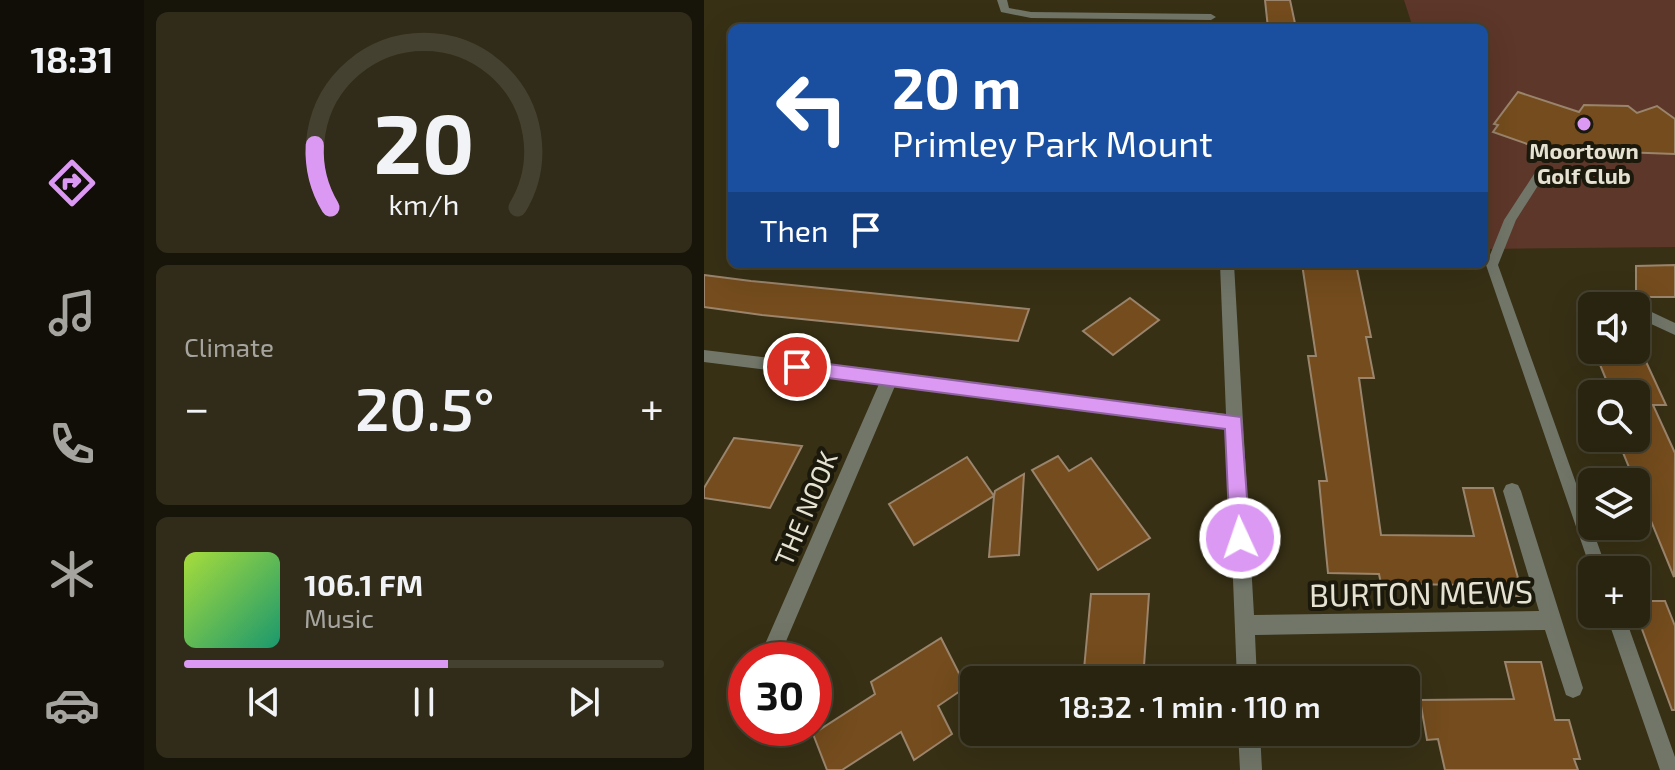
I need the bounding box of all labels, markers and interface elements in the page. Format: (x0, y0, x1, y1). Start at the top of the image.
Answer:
text: 18:31 (30, 37, 114, 80)
text: 20 m (892, 53, 1021, 120)
icon: left (760, 56, 864, 160)
text: 20 (374, 91, 474, 191)
marker: Moortown Golf Club (1575, 115, 1593, 133)
text: Primley Park Mount (892, 121, 1213, 164)
place label: Moortown Golf Club (1529, 137, 1639, 188)
icon: directions (44, 155, 100, 211)
text: km/h (389, 187, 459, 222)
icon: arrive (844, 208, 888, 252)
text: Then (760, 212, 828, 248)
icon: music (44, 285, 100, 341)
map controls (1578, 292, 1650, 628)
button: sound (1578, 292, 1650, 364)
text: Climate (184, 331, 274, 362)
pin (763, 333, 831, 401)
icon: arrive (775, 345, 819, 389)
text: 20.5° (355, 371, 495, 443)
text: − (184, 380, 210, 433)
text: + (640, 380, 664, 433)
button: search (1578, 380, 1650, 452)
icon: phone (44, 416, 100, 472)
street label: THE NOOK (767, 446, 843, 570)
button: layers (1578, 468, 1650, 540)
position arrow (1198, 496, 1282, 580)
icon: climate (44, 546, 100, 602)
button: + (1578, 556, 1650, 628)
text: 106.1 FM (304, 566, 423, 602)
street label: BURTON MEWS (1309, 571, 1533, 613)
text: Music (304, 602, 374, 633)
speed limit sign: 30 (728, 642, 832, 746)
icon: car (44, 677, 100, 733)
icon: previous (242, 680, 286, 724)
icon: pause (402, 680, 446, 724)
icon: next (562, 680, 606, 724)
text: 18:32 · 1 min · 110 m (1059, 688, 1321, 724)

